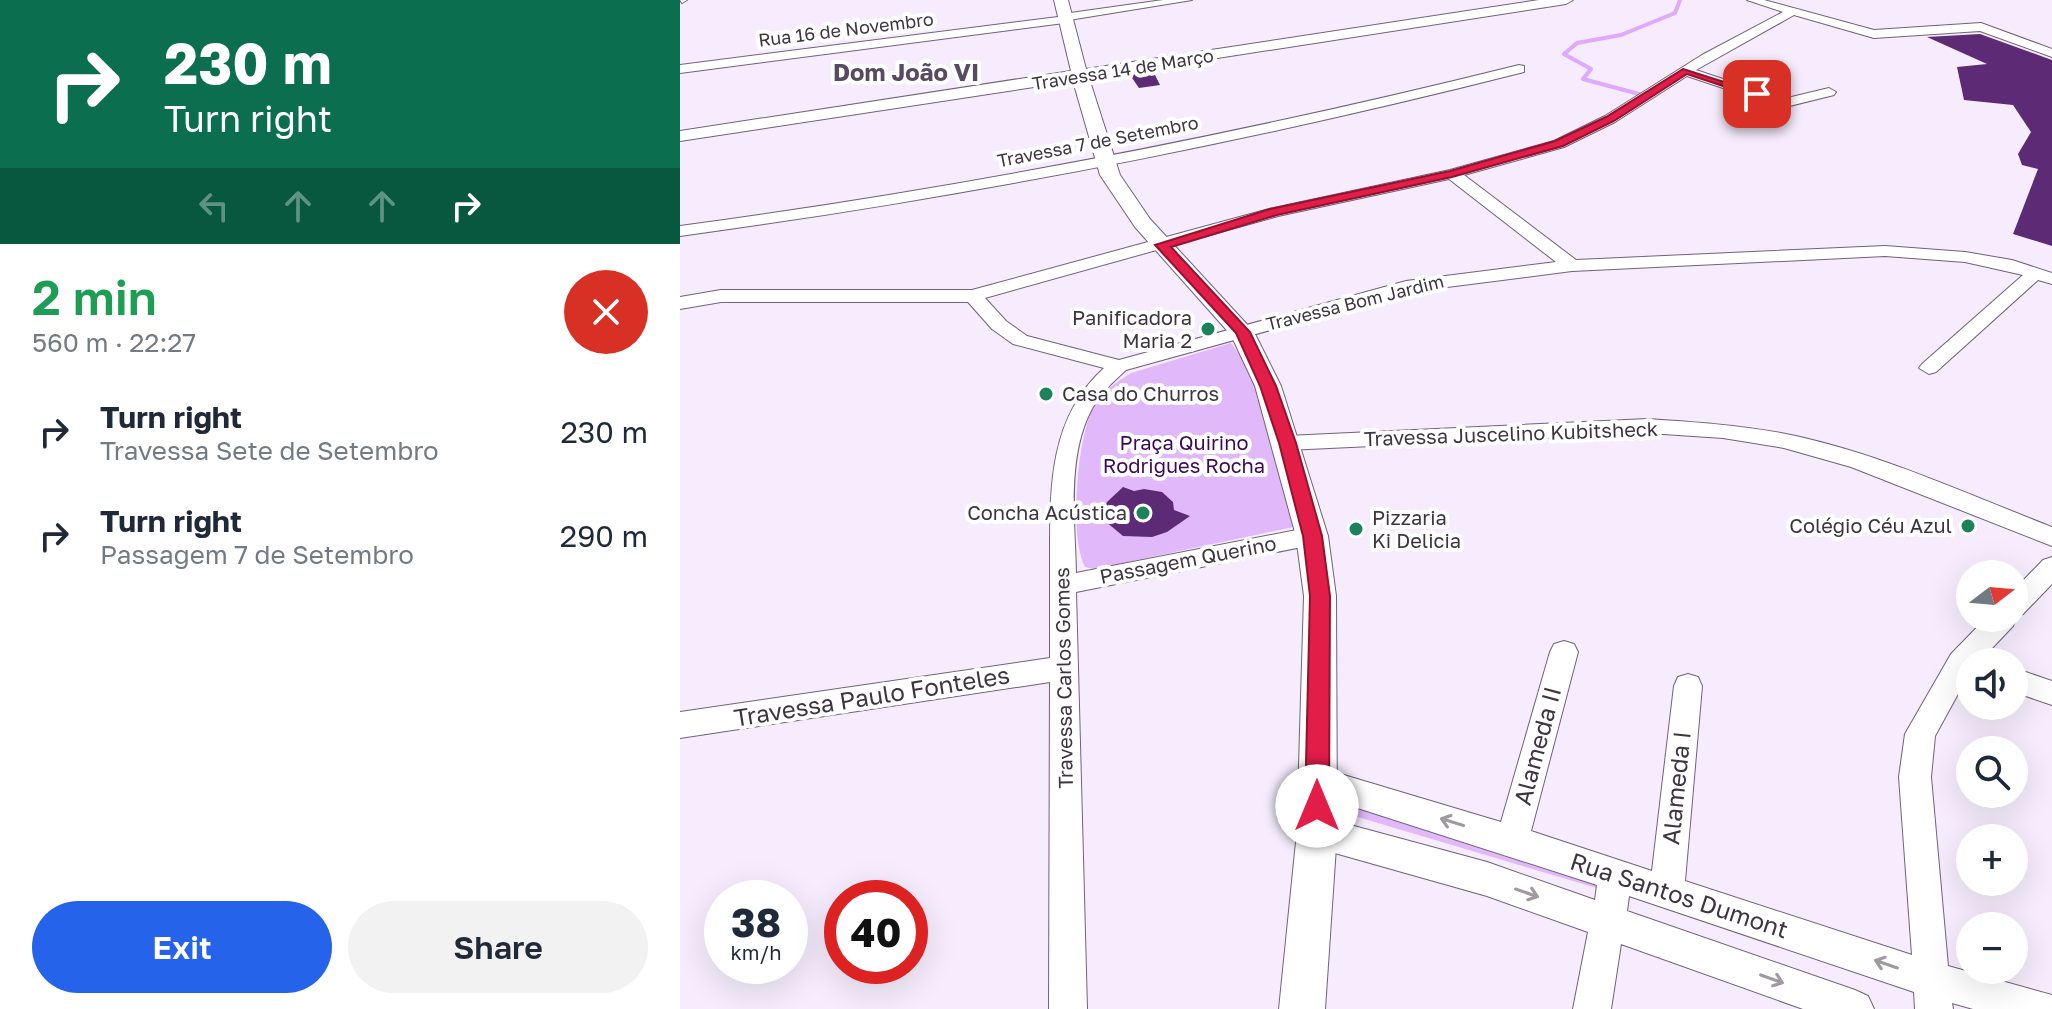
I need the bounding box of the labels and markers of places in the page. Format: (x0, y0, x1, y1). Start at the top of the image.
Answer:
pin (1723, 60, 1791, 128)
place label: Panificadora Maria 2 (1072, 305, 1192, 352)
marker: Panificadora Maria 2 (1199, 320, 1217, 338)
place label: Casa do Churros (1062, 381, 1219, 405)
marker: Casa do Churros (1037, 385, 1055, 403)
place label: Concha Acústica (967, 500, 1127, 524)
marker: Concha Acústica (1134, 504, 1152, 522)
place label: Pizzaria Ki Delicia (1372, 505, 1461, 552)
place label: Colégio Céu Azul (1789, 513, 1952, 537)
marker: Colégio Céu Azul (1959, 517, 1977, 535)
marker: Pizzaria Ki Delicia (1347, 520, 1365, 538)

